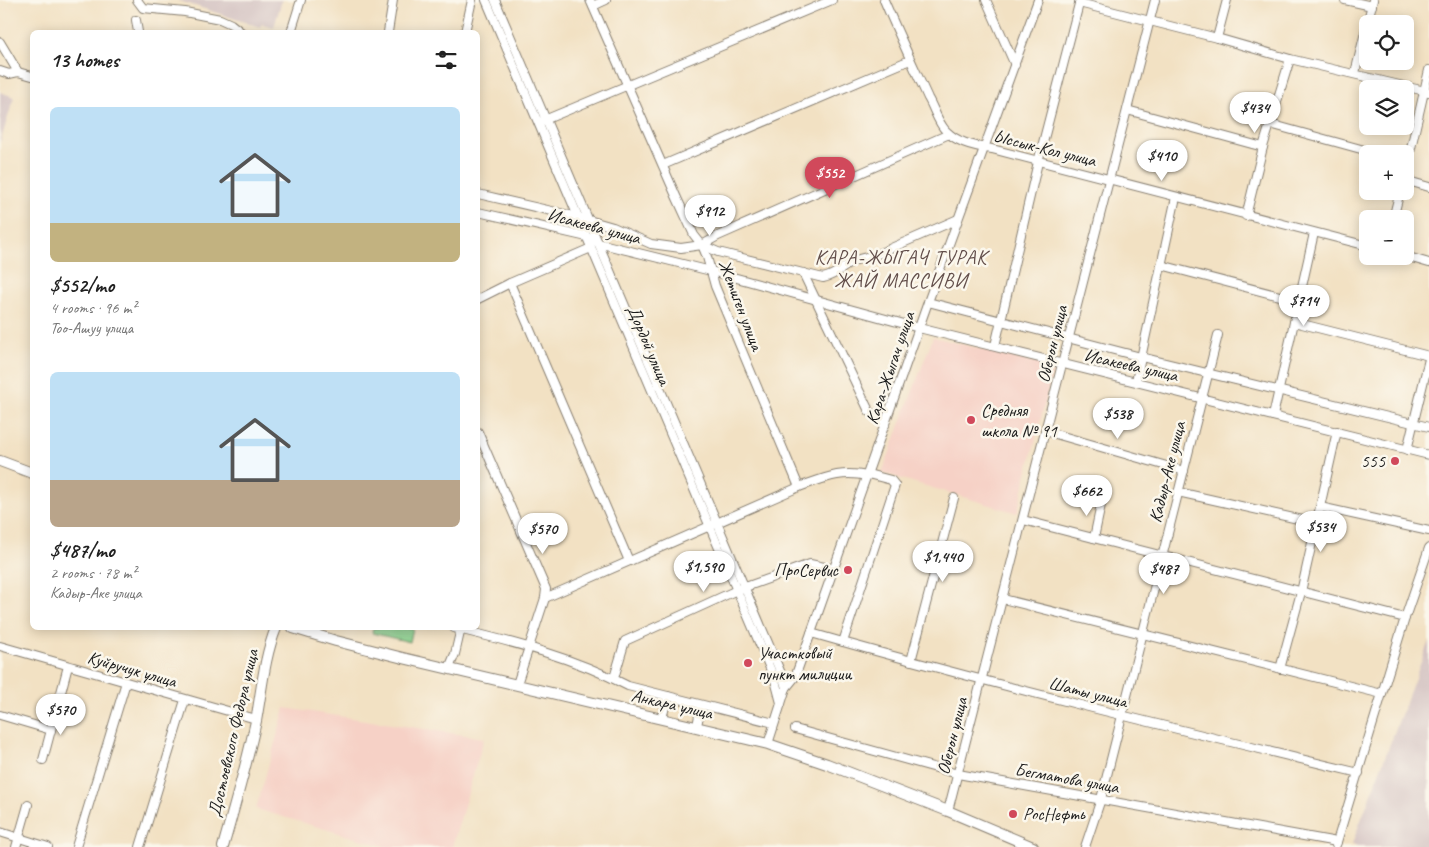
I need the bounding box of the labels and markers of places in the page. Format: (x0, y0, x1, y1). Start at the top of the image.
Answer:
pin: $434 (1225, 92, 1285, 134)
pin: $410 (1132, 140, 1192, 182)
pin: $552 (800, 156, 860, 199)
pin: $912 (680, 194, 740, 237)
pin: $714 (1274, 284, 1334, 327)
pin: $538 (1088, 398, 1148, 440)
place label: Средняя школа № 91 (981, 399, 1058, 442)
marker: Средняя школа № 91 (965, 414, 977, 426)
place label: 555 (1361, 450, 1386, 472)
marker: 555 (1389, 455, 1401, 467)
pin: $662 (1057, 474, 1117, 517)
pin: $534 (1291, 510, 1351, 553)
pin: $570 (513, 512, 573, 555)
pin: $1,440 (902, 540, 984, 583)
pin: $1,590 (663, 550, 745, 593)
pin: $487 (1134, 552, 1194, 595)
place label: ПроСервис (774, 559, 840, 581)
marker: ПроСервис (842, 564, 854, 576)
place label: Участковый пункт милиции (758, 642, 852, 685)
marker: Участковый пункт милиции (742, 657, 754, 669)
pin: $570 (31, 694, 91, 736)
place label: РосНефть (1023, 803, 1086, 825)
marker: РосНефть (1007, 808, 1019, 820)

